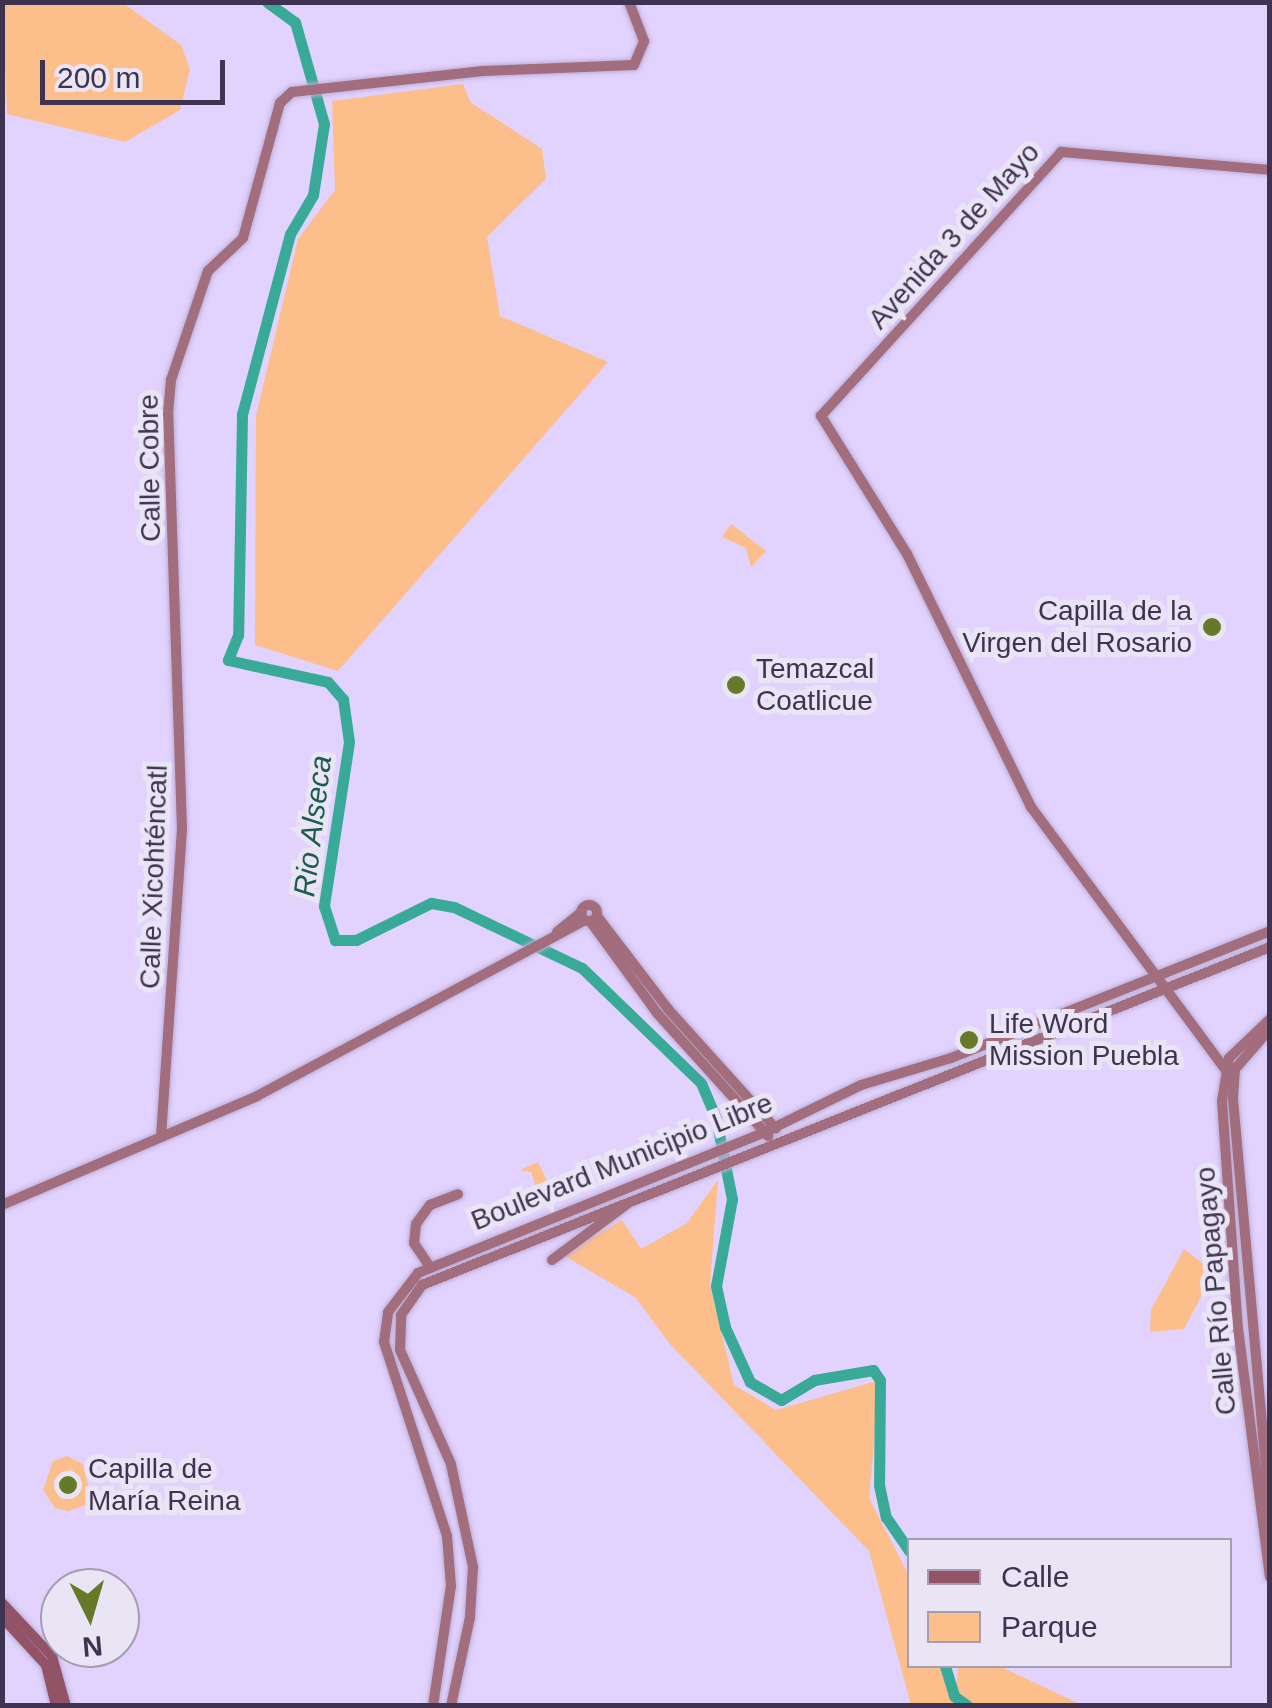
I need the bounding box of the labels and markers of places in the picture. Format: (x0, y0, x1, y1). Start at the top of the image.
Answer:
place label: Capilla de la Virgen del Rosario (962, 594, 1192, 660)
marker: Capilla de la Virgen del Rosario (1201, 616, 1223, 638)
place label: Temazcal Coatlicue (756, 652, 874, 718)
marker: Temazcal Coatlicue (725, 674, 747, 696)
place label: Life Word Mission Puebla (989, 1007, 1179, 1073)
marker: Life Word Mission Puebla (958, 1029, 980, 1051)
place label: Capilla de María Reina (88, 1452, 241, 1518)
marker: Capilla de María Reina (57, 1474, 79, 1496)

